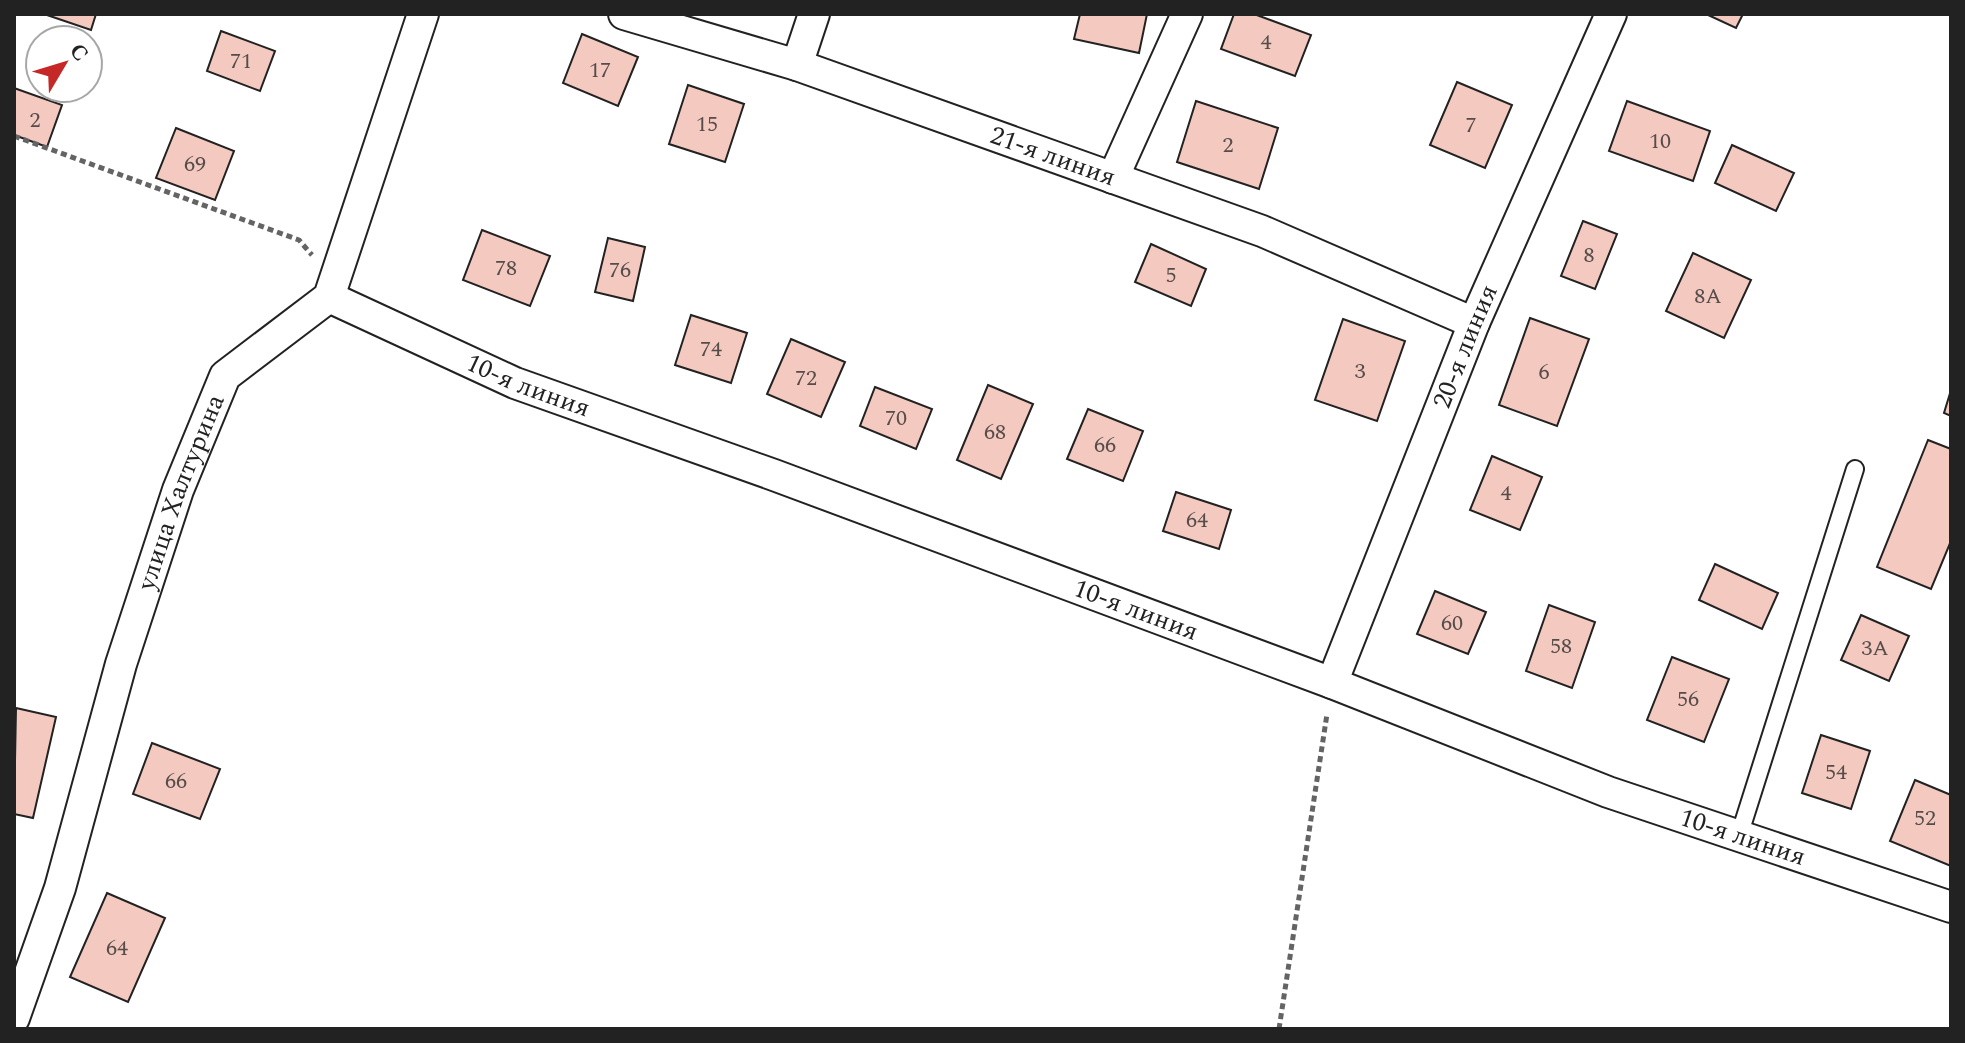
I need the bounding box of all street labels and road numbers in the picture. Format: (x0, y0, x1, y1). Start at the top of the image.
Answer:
street label: 21-я линия (984, 115, 1121, 197)
street label: 20-я линия (1422, 278, 1509, 414)
street label: 10-я линия (459, 343, 596, 428)
street label: улица Халтурина (126, 388, 235, 596)
street label: 10-я линия (1068, 568, 1204, 651)
street label: 10-я линия (1674, 797, 1811, 877)

